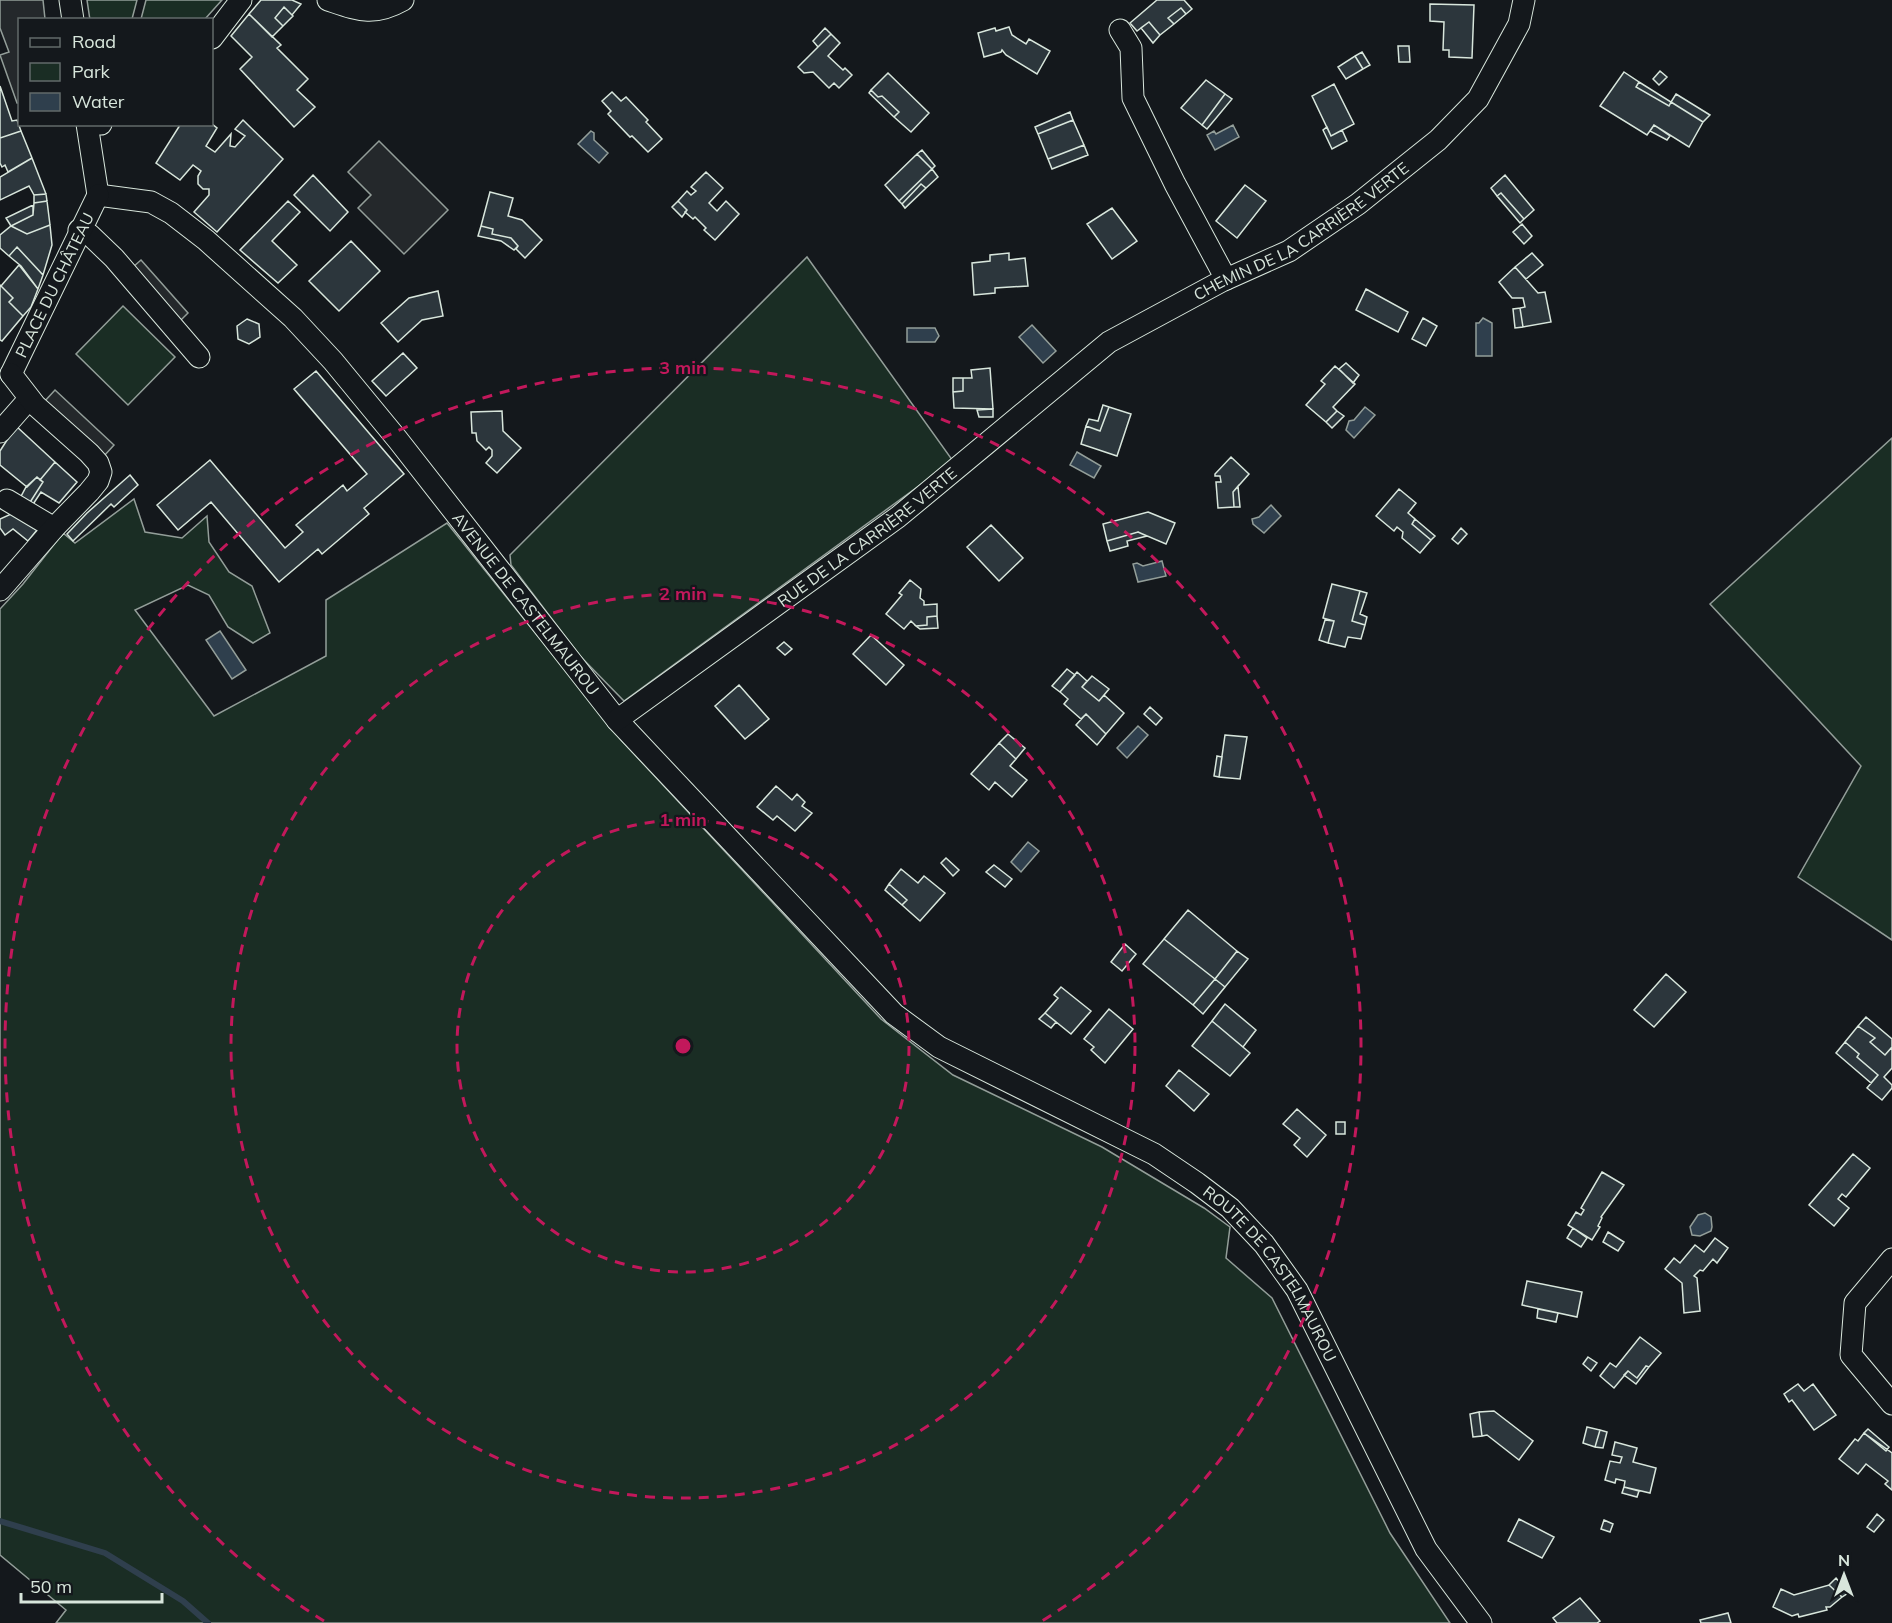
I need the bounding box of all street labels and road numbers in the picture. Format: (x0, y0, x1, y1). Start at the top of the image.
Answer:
street label: CHEMIN DE LA CARRIÈRE VERTE (1190, 158, 1413, 305)
street label: PLACE DU CHÂTEAU (11, 209, 98, 361)
street label: RUE DE LA CARRIÈRE VERTE (773, 463, 961, 611)
street label: AVENUE DE CASTELMAUROU (448, 508, 604, 699)
street label: ROUTE DE CASTELMAUROU (1199, 1181, 1341, 1365)

